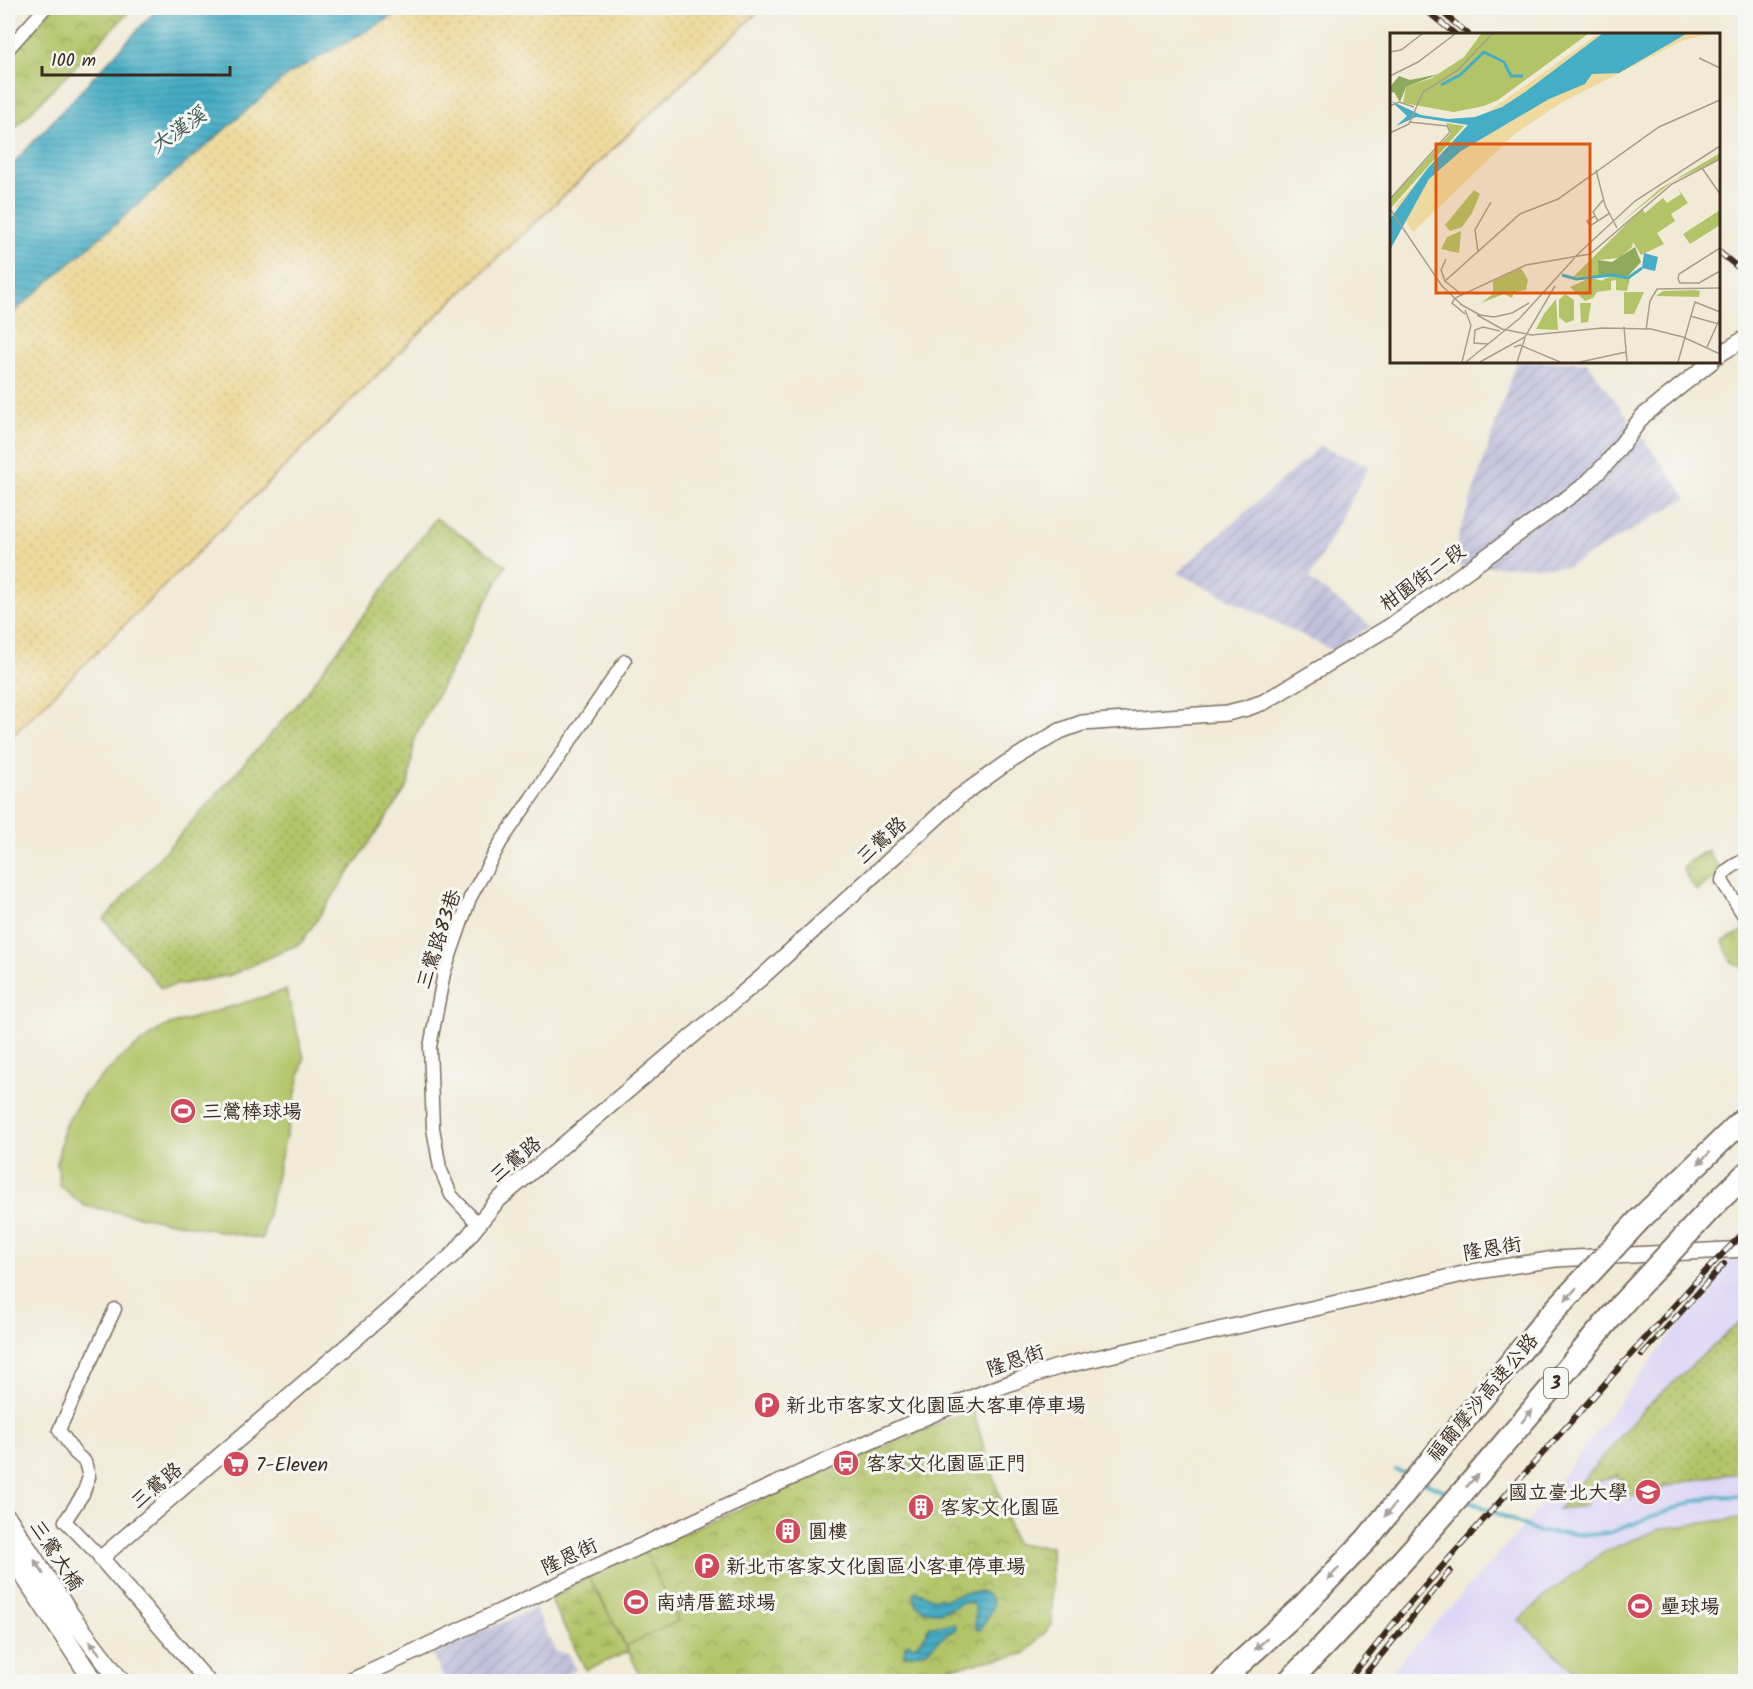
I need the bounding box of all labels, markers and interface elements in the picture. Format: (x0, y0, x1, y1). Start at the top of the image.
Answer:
inset map (1390, 33, 1720, 363)
scale bar (42, 39, 230, 77)
text: 100 m (51, 47, 96, 76)
water label: 大漢溪 (144, 99, 215, 163)
street label: 柑園街二段 (1373, 536, 1473, 621)
street label: 三鶯路 (849, 809, 916, 873)
street label: 三鶯路83巷 (409, 885, 471, 994)
sports icon: 三鶯棒球場 (168, 1096, 198, 1126)
place label: 三鶯棒球場 (202, 1097, 302, 1129)
street label: 三鶯路 (483, 1128, 550, 1192)
one-way arrow (1696, 1151, 1711, 1165)
street label: 隆恩街 (1460, 1229, 1525, 1271)
one-way arrow (1565, 1286, 1578, 1301)
street label: 福爾摩沙高速公路 (1420, 1326, 1548, 1470)
street label: 隆恩街 (982, 1337, 1049, 1387)
road number: 3 (1544, 1368, 1568, 1398)
parking icon: 新北市客家文化園區大客車停車場 (752, 1390, 782, 1420)
place label: 新北市客家文化園區大客車停車場 (786, 1391, 1086, 1423)
one-way arrow (1521, 1408, 1534, 1424)
bus stop icon: 客家文化園區正門 (831, 1448, 861, 1478)
supermarket icon: 7-Eleven (221, 1449, 251, 1479)
place label: 客家文化園區正門 (866, 1449, 1026, 1481)
place label: 7-Eleven (256, 1450, 328, 1482)
street label: 三鶯路 (124, 1454, 191, 1518)
one-way arrow (1464, 1474, 1478, 1488)
school or university icon: 國立臺北大學 (1633, 1477, 1663, 1507)
place label: 國立臺北大學 (1508, 1478, 1628, 1510)
building icon: 客家文化園區 (906, 1492, 936, 1522)
place label: 客家文化園區 (940, 1493, 1060, 1525)
one-way arrow (1384, 1502, 1397, 1517)
street label: 三鶯大橋 (20, 1514, 91, 1598)
building icon: 圓樓 (773, 1516, 803, 1546)
place label: 圓樓 (808, 1517, 848, 1549)
street label: 隆恩街 (536, 1531, 604, 1585)
parking icon: 新北市客家文化園區小客車停車場 (692, 1551, 722, 1581)
place label: 新北市客家文化園區小客車停車場 (726, 1552, 1026, 1584)
one-way arrow (33, 1559, 44, 1575)
one-way arrow (1327, 1566, 1341, 1580)
sports icon: 南靖厝籃球場 (621, 1587, 651, 1617)
place label: 南靖厝籃球場 (656, 1588, 776, 1620)
sports icon: 壘球場 (1625, 1591, 1655, 1621)
place label: 壘球場 (1660, 1592, 1720, 1624)
one-way arrow (1254, 1637, 1269, 1650)
one-way arrow (89, 1640, 102, 1656)

